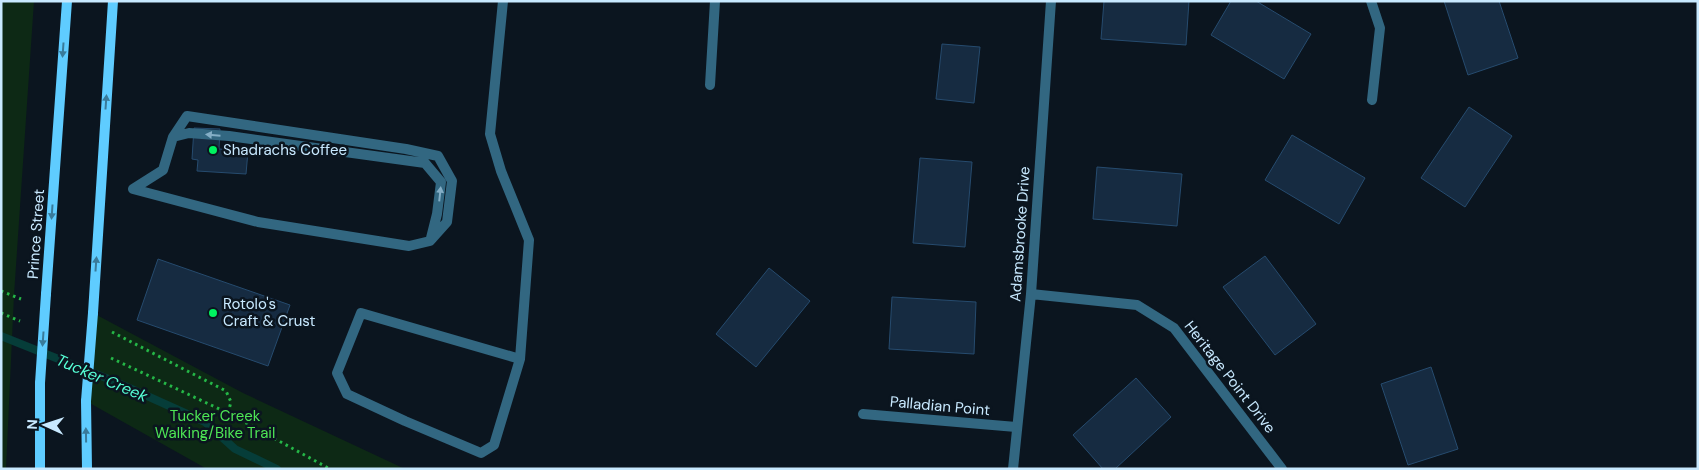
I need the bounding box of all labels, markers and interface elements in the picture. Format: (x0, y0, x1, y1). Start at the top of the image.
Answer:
one-way arrow (59, 42, 67, 58)
one-way arrow (103, 94, 111, 110)
one-way arrow (205, 131, 221, 139)
place label: Shadrachs Coffee (223, 140, 347, 160)
marker: Shadrachs Coffee (207, 144, 219, 156)
street label: Adamsbrooke Drive (1005, 166, 1035, 302)
one-way arrow (436, 185, 444, 201)
street label: Prince Street (23, 188, 49, 280)
one-way arrow (48, 204, 56, 220)
one-way arrow (92, 256, 100, 272)
place label: Rotolo's Craft & Crust (223, 294, 316, 331)
marker: Rotolo's Craft & Crust (207, 307, 219, 319)
street label: Heritage Point Drive (1180, 317, 1280, 437)
one-way arrow (39, 331, 47, 347)
water label: Tucker Creek (53, 349, 152, 407)
street label: Palladian Point (889, 392, 991, 420)
north arrow (20, 400, 70, 450)
park label: Tucker Creek Walking/Bike Trail (155, 406, 275, 443)
text: N (23, 419, 41, 430)
one-way arrow (82, 427, 90, 443)

